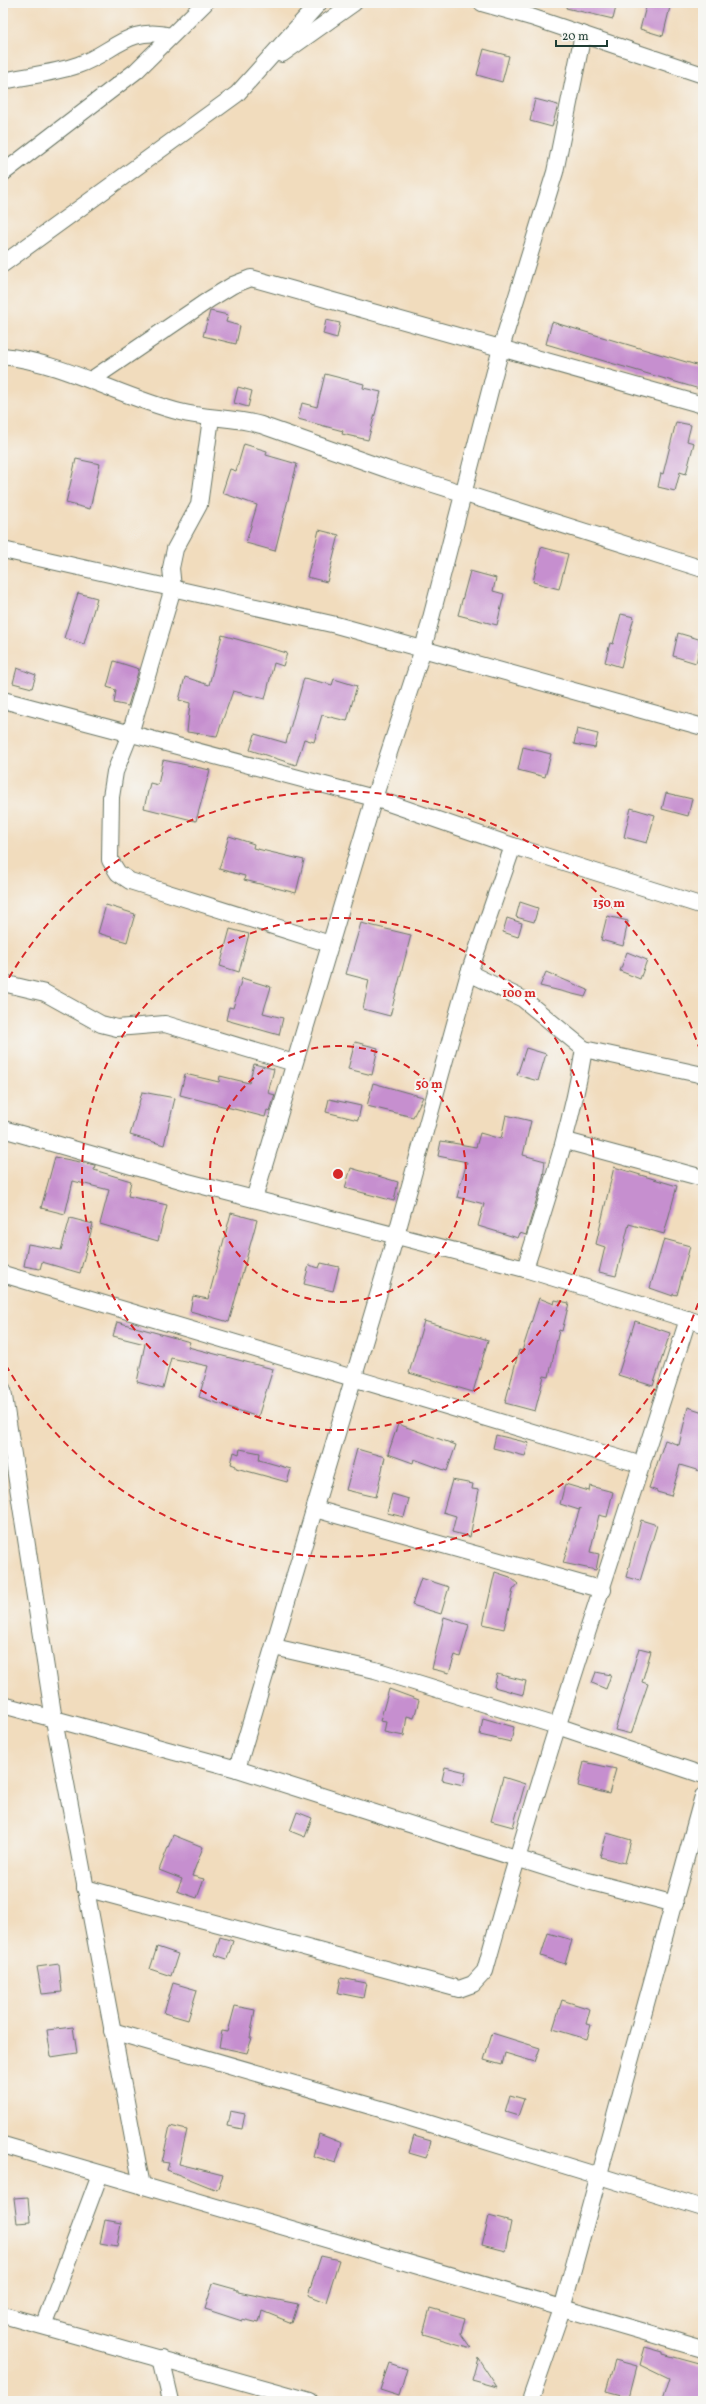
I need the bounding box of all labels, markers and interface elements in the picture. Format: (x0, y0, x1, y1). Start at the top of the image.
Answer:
scale bar (556, 22, 607, 48)
text: 20 m (562, 29, 589, 45)
text: 150 m (593, 896, 625, 912)
text: 100 m (502, 986, 536, 1002)
text: 50 m (415, 1077, 443, 1093)
centre of rings (331, 1167, 345, 1181)

